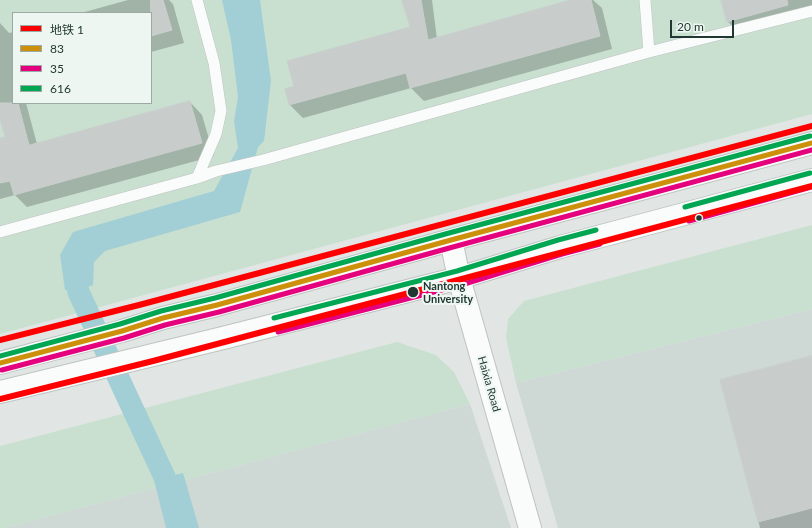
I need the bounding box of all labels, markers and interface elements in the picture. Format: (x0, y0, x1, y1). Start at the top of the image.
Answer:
legend (12, 12, 152, 104)
scale bar (672, 12, 736, 38)
text: 20 m (677, 19, 704, 34)
text: 地铁 1 (50, 22, 84, 37)
text: 83 (50, 41, 64, 56)
text: 35 (50, 61, 64, 76)
text: 616 (50, 81, 71, 96)
unlabelled marker (694, 213, 704, 223)
place label: Nantong University (423, 279, 473, 305)
marker: Nantong University (406, 285, 420, 299)
street label: Haixia Road (475, 355, 503, 413)

